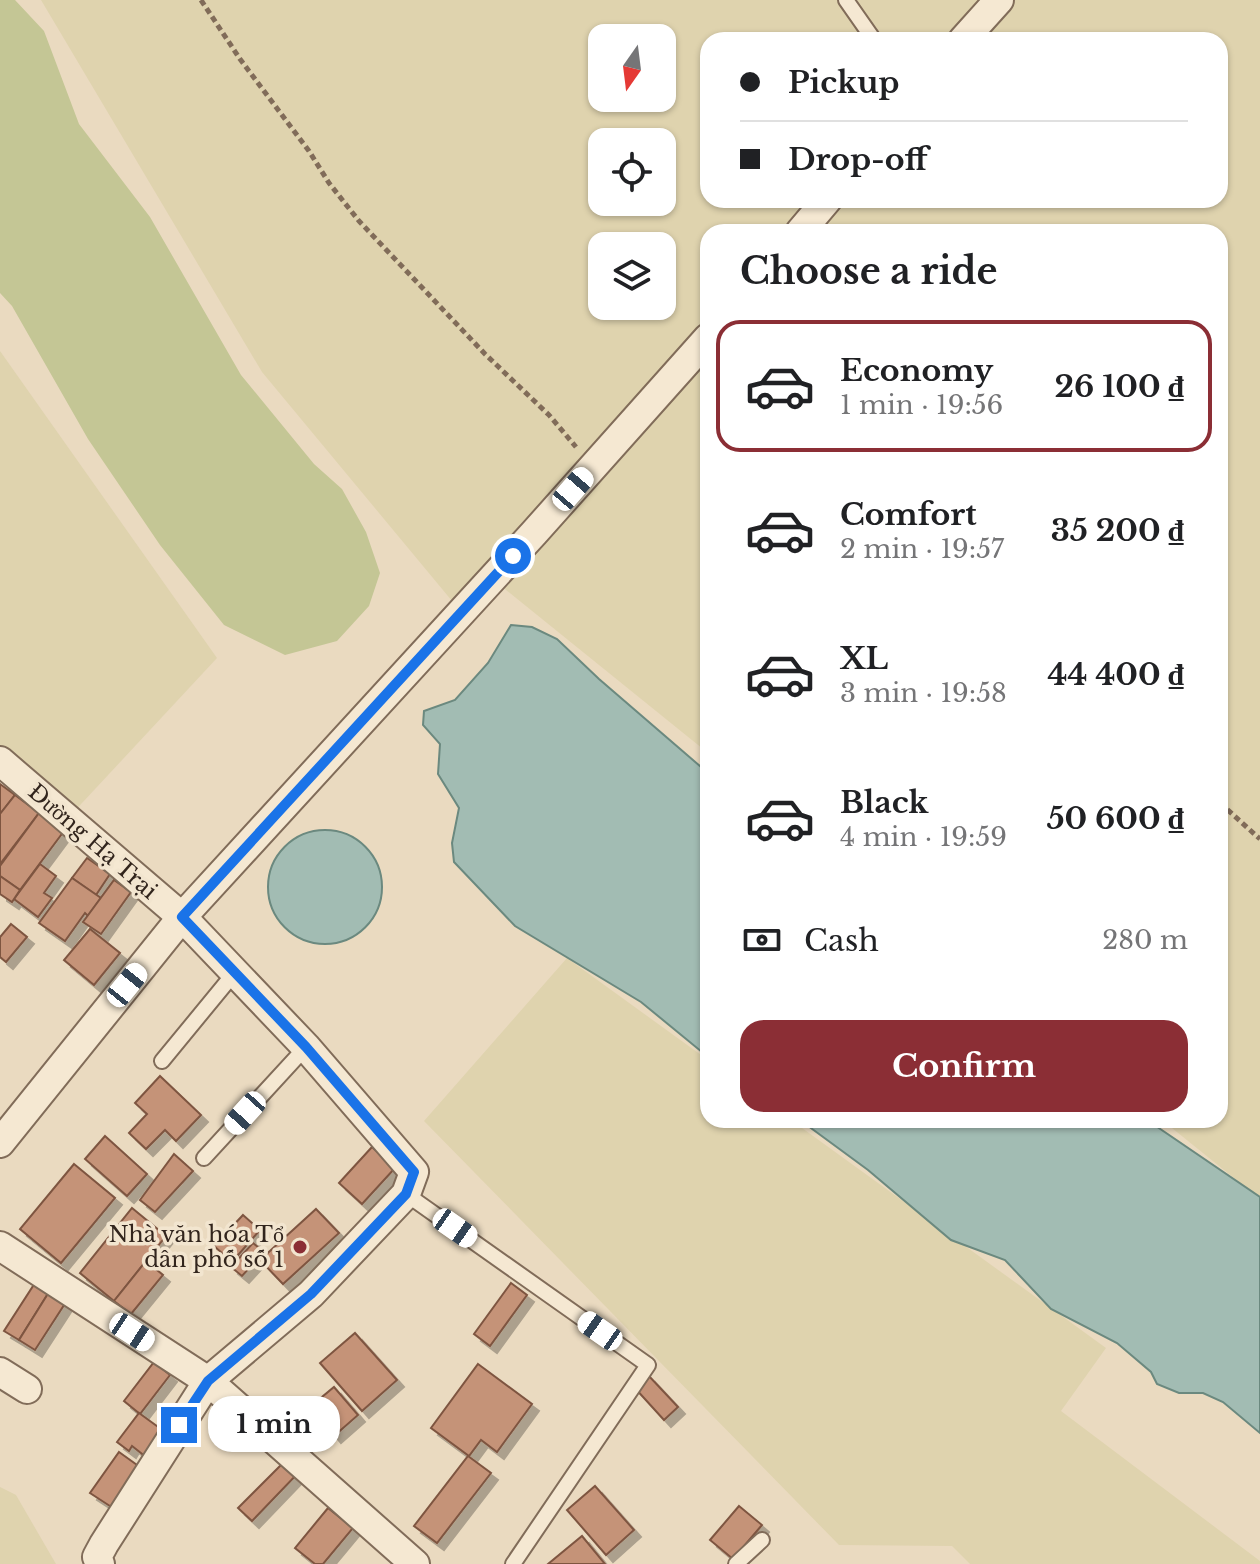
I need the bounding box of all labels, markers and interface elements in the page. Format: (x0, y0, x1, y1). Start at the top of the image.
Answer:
north arrow (588, 24, 676, 112)
map controls (588, 24, 676, 320)
text: Pickup (788, 64, 899, 101)
button: locate (588, 128, 676, 216)
text: Drop-off (788, 141, 928, 178)
button: layers (588, 232, 676, 320)
text: Choose a ride (740, 249, 997, 294)
icon: car (744, 350, 816, 422)
text: Economy (840, 352, 993, 389)
text: 26 100 ₫ (1055, 368, 1184, 405)
text: 1 min · 19:56 (840, 389, 1003, 421)
car (548, 463, 598, 515)
icon: car (744, 494, 816, 566)
text: Comfort (840, 496, 977, 533)
text: 35 200 ₫ (1051, 512, 1184, 549)
text: 2 min · 19:57 (840, 533, 1004, 565)
route start (495, 538, 531, 574)
icon: car (744, 638, 816, 710)
text: XL (840, 640, 888, 677)
text: 44 400 ₫ (1048, 656, 1184, 693)
text: 3 min · 19:58 (840, 677, 1007, 709)
street label: Đường Hạ Trại (23, 778, 163, 905)
icon: car (744, 782, 816, 854)
text: Black (840, 784, 928, 821)
text: 50 600 ₫ (1047, 800, 1184, 837)
text: 4 min · 19:59 (840, 821, 1007, 853)
icon: cash (740, 918, 784, 962)
text: Cash (804, 922, 879, 959)
text: 280 m (1102, 924, 1188, 956)
car (103, 959, 151, 1011)
button: Confirm (740, 1020, 1188, 1112)
car (220, 1087, 270, 1139)
car (428, 1204, 482, 1252)
place label: Nhà văn hóa Tổ dân phố số 1 (109, 1221, 284, 1273)
marker: Nhà văn hóa Tổ dân phố số 1 (291, 1238, 309, 1256)
car (573, 1307, 627, 1355)
car (105, 1309, 159, 1355)
callout: 1 min (207, 1397, 339, 1453)
route end (161, 1407, 197, 1443)
text: 1 min (236, 1408, 312, 1440)

